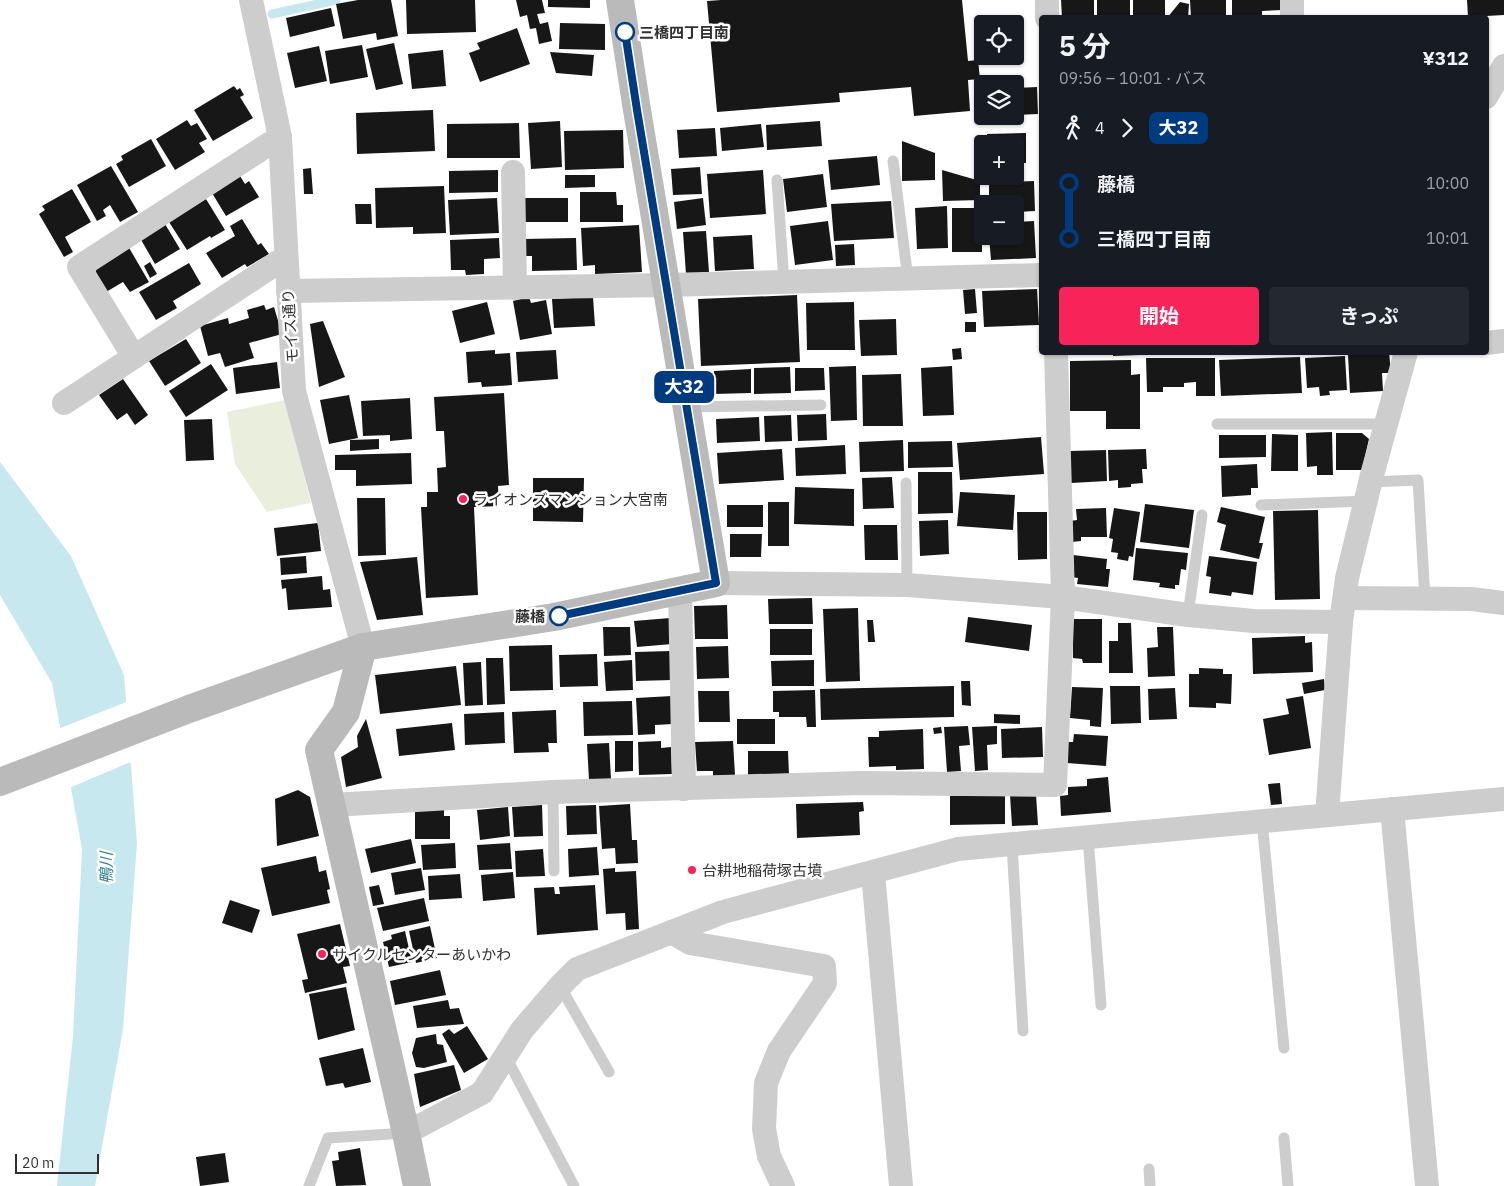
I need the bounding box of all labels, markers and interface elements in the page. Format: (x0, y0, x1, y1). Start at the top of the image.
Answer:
map controls (974, 15, 1024, 245)
button: locate (974, 15, 1024, 65)
marker: 三橋四丁目南 (615, 22, 635, 42)
place label: 三橋四丁目南 (639, 23, 729, 42)
text: 5 分 (1059, 27, 1110, 64)
text: ¥312 (1422, 46, 1469, 70)
text: 09:56 – 10:01 · バス (1059, 68, 1207, 88)
button: layers (974, 75, 1024, 125)
icon: walk (1059, 114, 1087, 142)
icon: forward (1113, 114, 1141, 142)
text: 大32 (1159, 116, 1198, 139)
text: 4 (1095, 118, 1105, 138)
button: + (974, 135, 1024, 185)
text: 藤橋 (1097, 172, 1135, 196)
text: 10:00 (1426, 173, 1469, 193)
button: − (974, 195, 1024, 245)
text: 三橋四丁目南 (1097, 227, 1211, 251)
text: 10:01 (1426, 228, 1469, 248)
button: 開始 (1059, 287, 1259, 345)
button: きっぷ (1269, 287, 1469, 345)
street label: モイス通り (278, 288, 302, 364)
line badge: 大32 (655, 371, 713, 403)
text: 大32 (664, 375, 704, 398)
place label: ライオンズマンション大宮南 (473, 490, 668, 509)
marker: ライオンズマンション大宮南 (457, 493, 469, 505)
marker: 藤橋 (549, 606, 569, 626)
place label: 藤橋 (515, 607, 546, 626)
water label: 鴨川 (96, 850, 116, 884)
place label: 台耕地稲荷塚古墳 (702, 861, 822, 880)
marker: 台耕地稲荷塚古墳 (686, 864, 698, 876)
place label: サイクルセンターあいかわ (332, 945, 511, 964)
marker: サイクルセンターあいかわ (316, 948, 328, 960)
scale bar (15, 1151, 99, 1174)
text: 20 m (22, 1154, 54, 1172)

